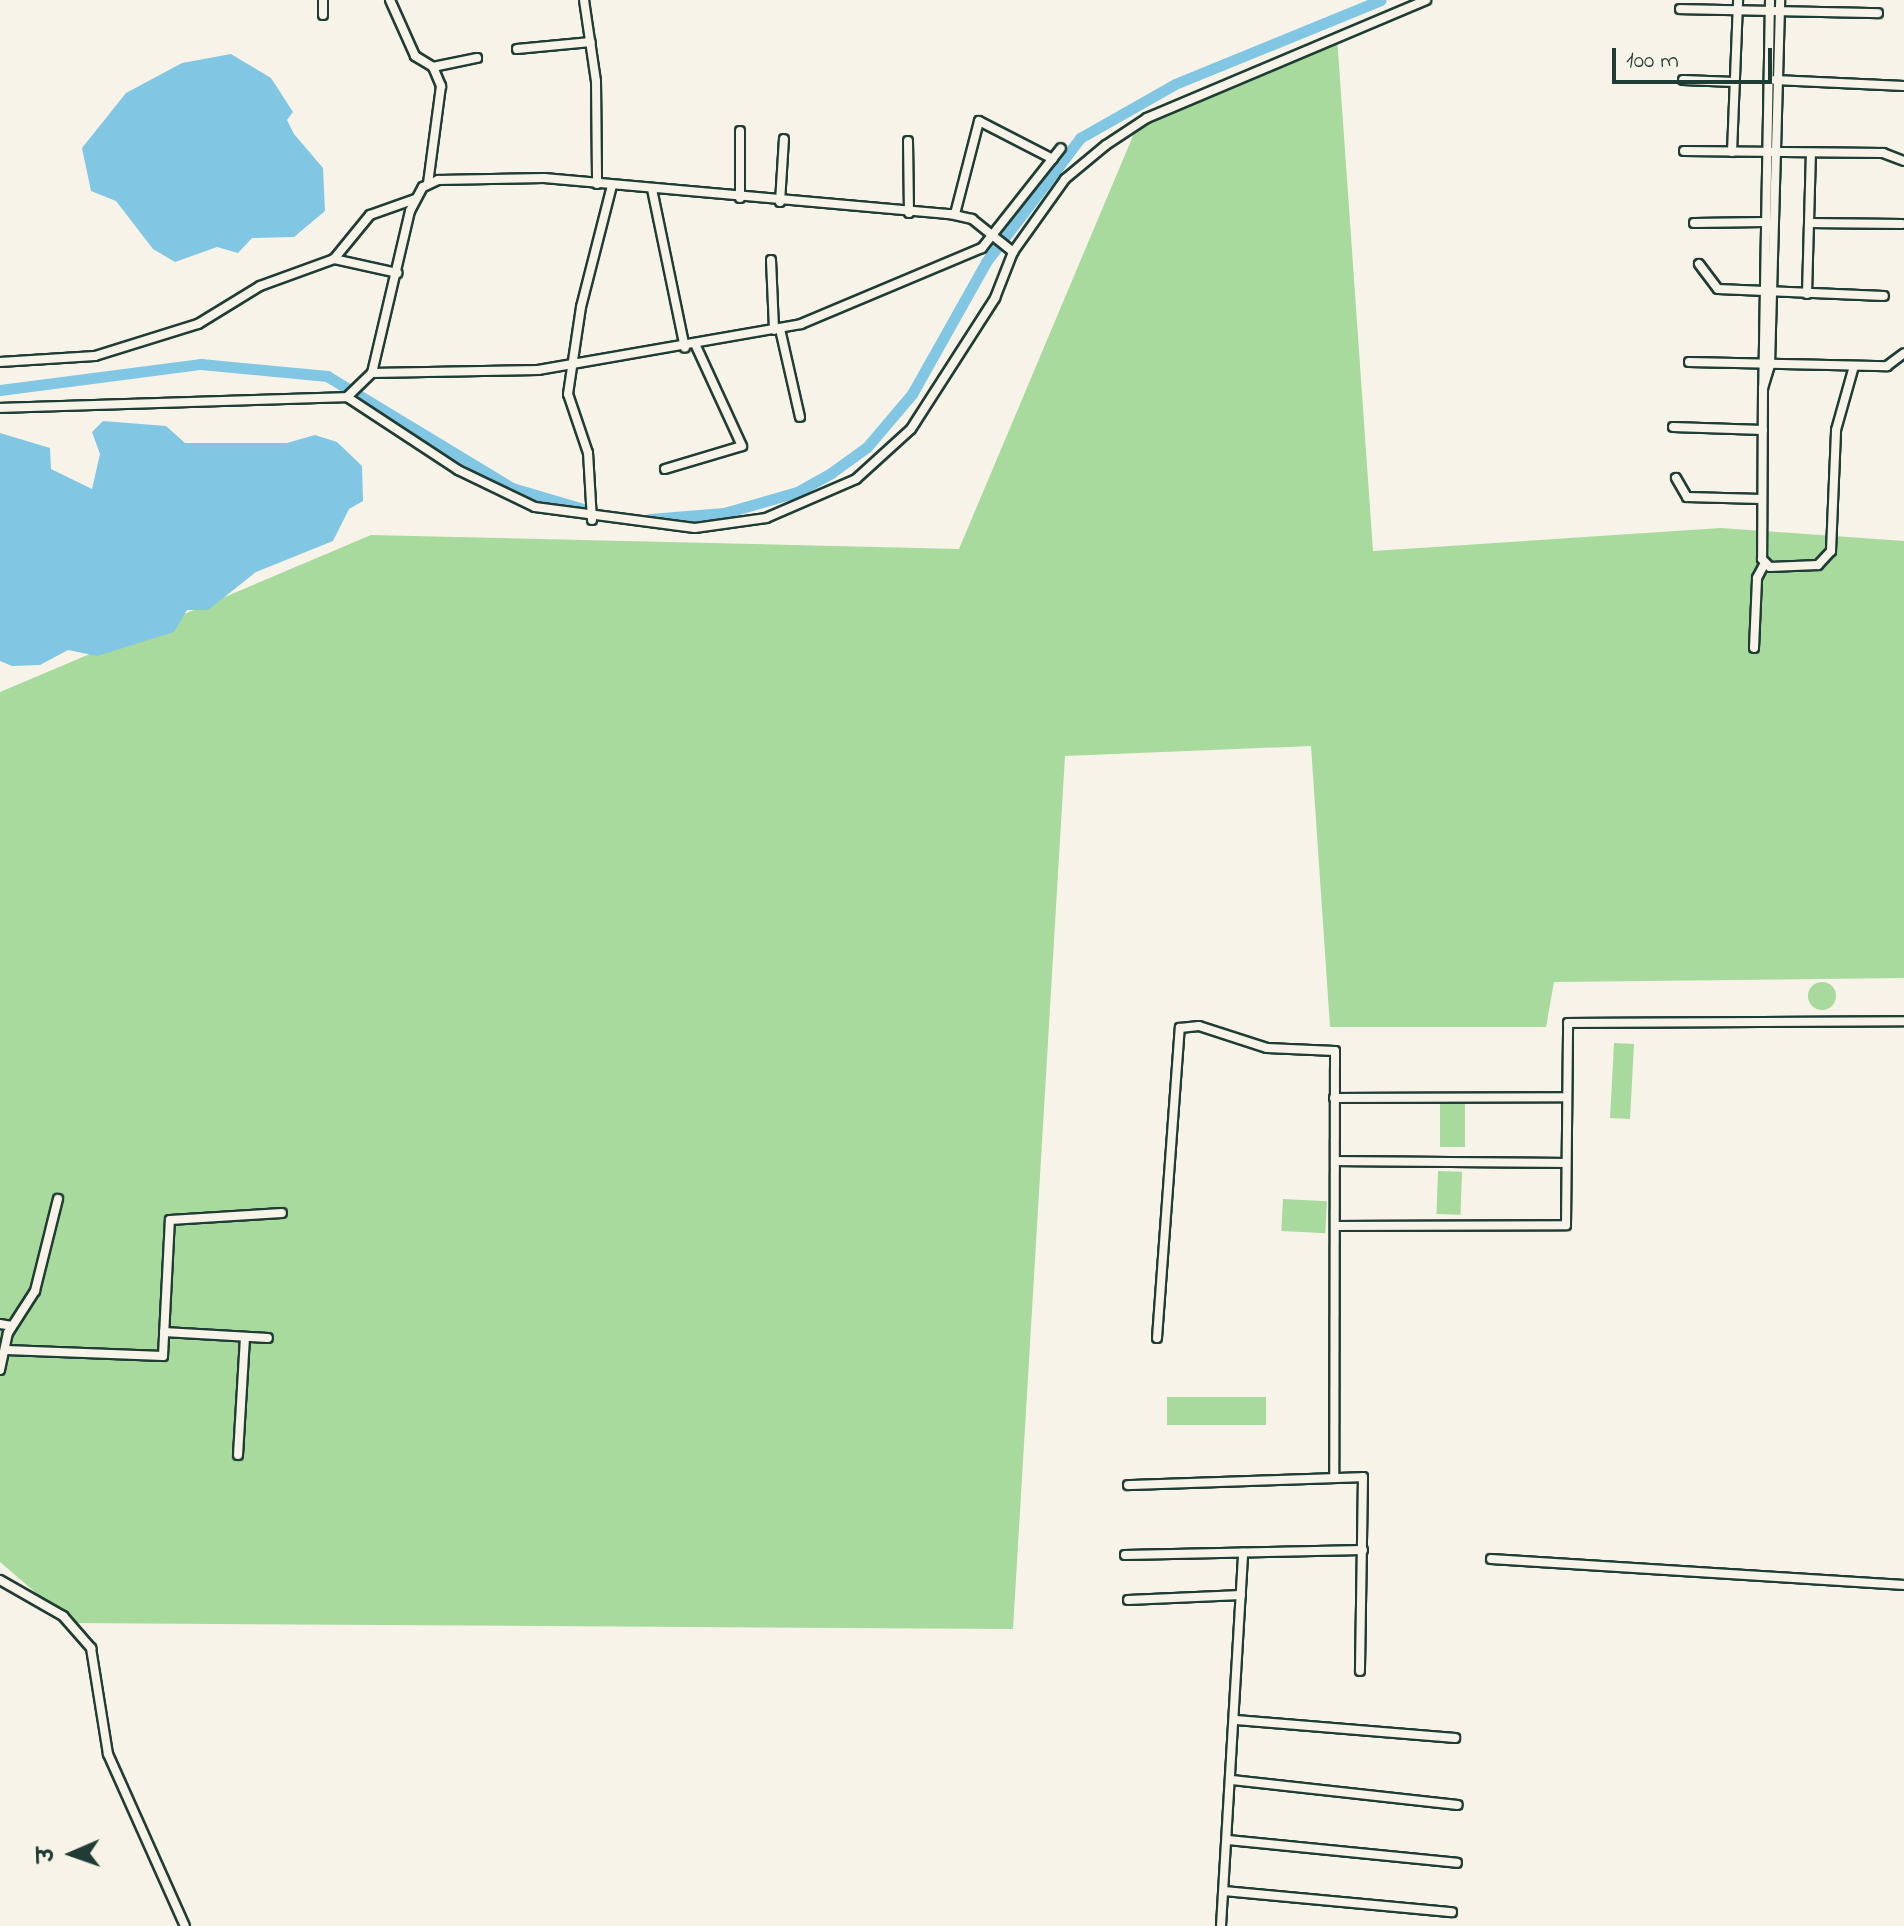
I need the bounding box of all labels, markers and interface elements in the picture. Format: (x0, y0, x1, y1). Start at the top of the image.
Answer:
scale bar (1616, 32, 1776, 82)
text: 100 m (1626, 44, 1679, 79)
north arrow (32, 1814, 112, 1894)
text: उ (32, 1847, 64, 1863)

